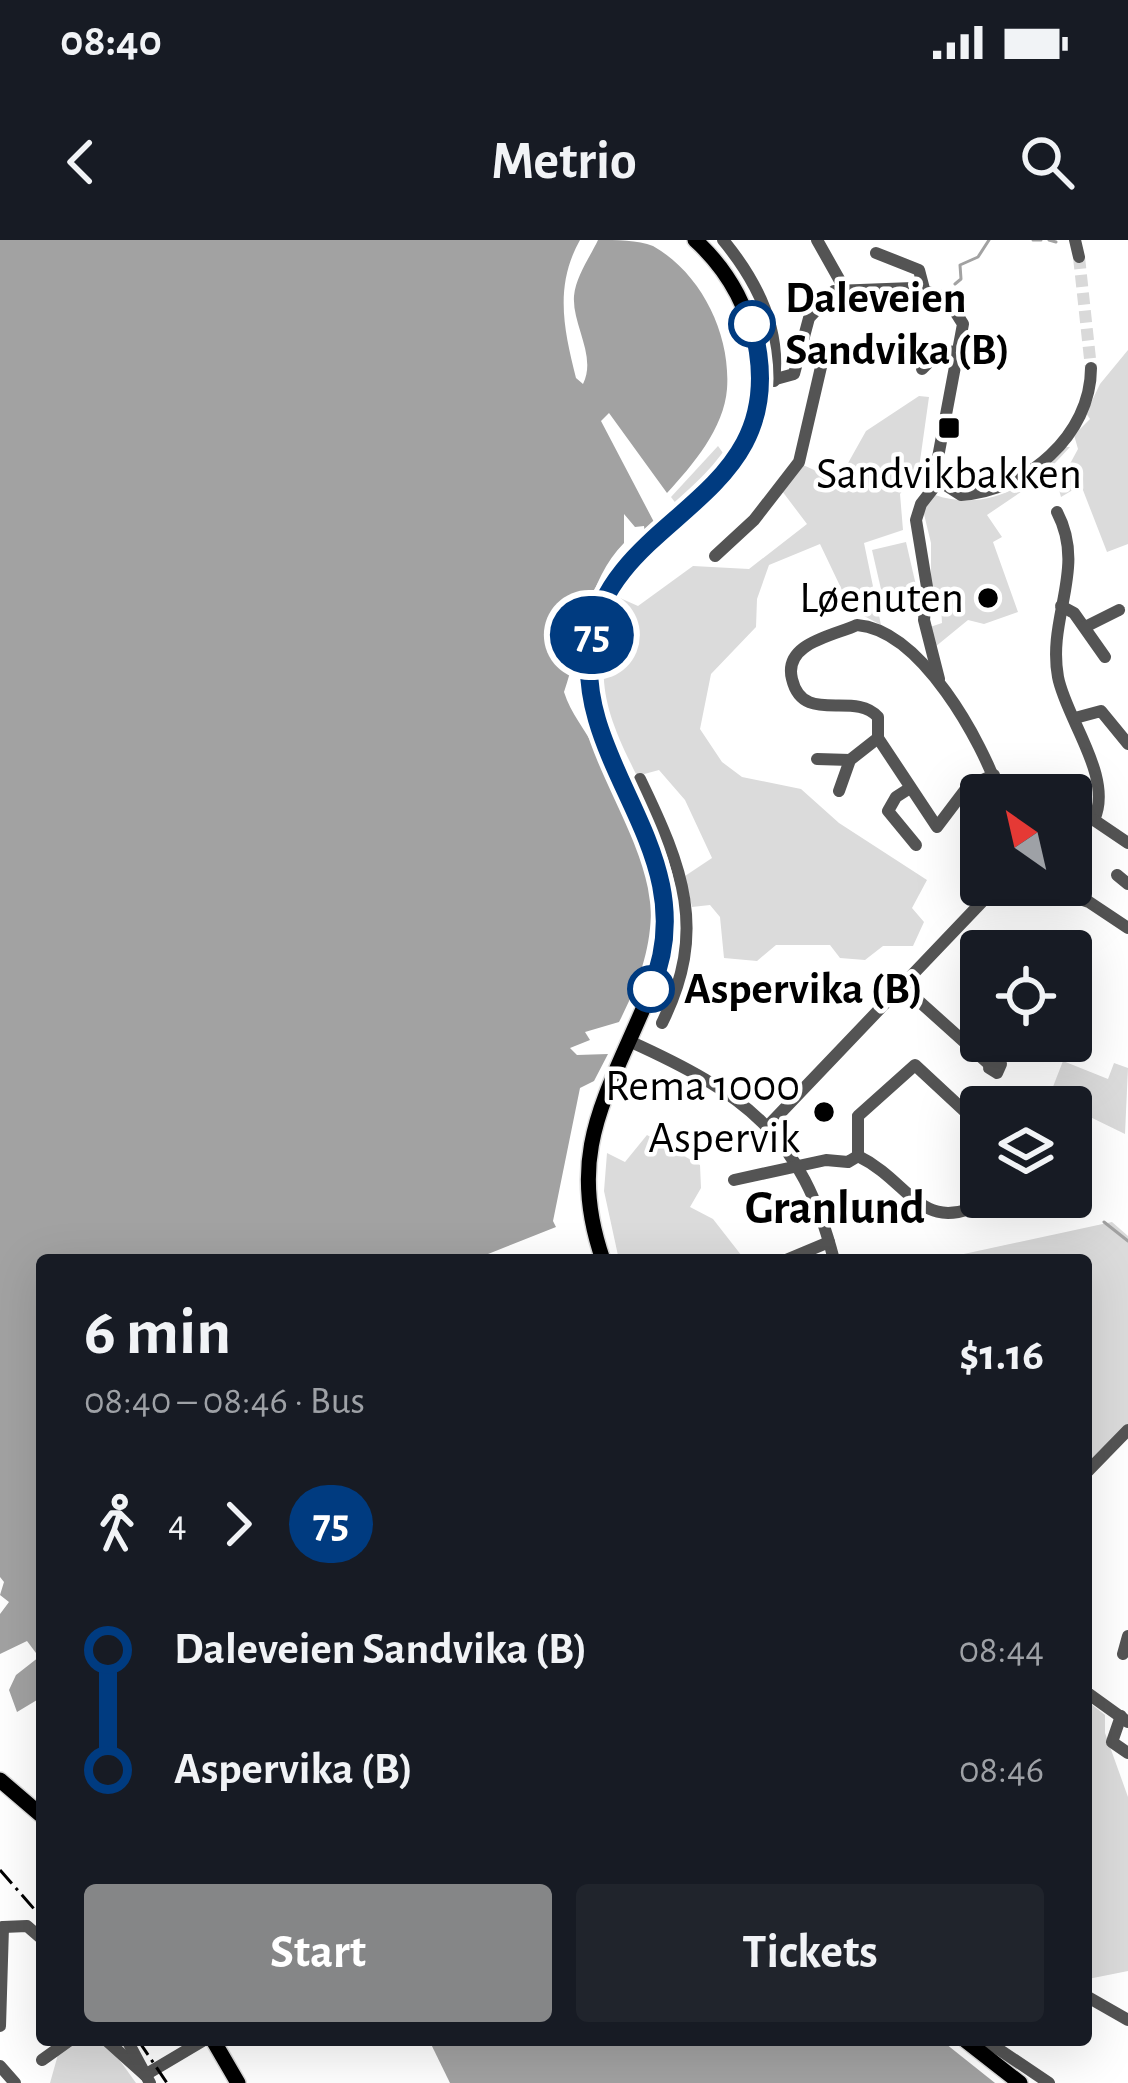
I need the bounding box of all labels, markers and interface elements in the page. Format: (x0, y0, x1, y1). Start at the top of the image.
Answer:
text: 08:40 (60, 19, 162, 64)
icon: back (48, 129, 114, 195)
icon: search (1014, 129, 1080, 195)
text: Metrio (491, 135, 637, 189)
place label: Daleveien Sandvika (B) (785, 276, 1010, 373)
marker: Daleveien Sandvika (B) (730, 302, 774, 346)
marker: Sandvikbakken (936, 415, 962, 441)
place label: Sandvikbakken (816, 452, 1082, 497)
place label: Løenuten (799, 576, 964, 621)
marker: Løenuten (975, 585, 1001, 611)
line badge: 75 (538, 596, 646, 674)
text: 75 (574, 614, 610, 656)
north arrow (960, 774, 1092, 906)
map controls (960, 774, 1092, 1218)
button: locate (960, 930, 1092, 1062)
marker: Aspervika (B) (629, 967, 673, 1011)
place label: Aspervika (B) (684, 967, 923, 1012)
place label: Rema 1000 Aspervik (605, 1064, 800, 1161)
button: layers (960, 1086, 1092, 1218)
marker: Rema 1000 Aspervik (811, 1099, 837, 1125)
district label: Granlund (745, 1185, 925, 1233)
text: 6 min (84, 1300, 231, 1366)
text: $1.16 (959, 1333, 1044, 1378)
text: 08:40 – 08:46 · Bus (84, 1382, 365, 1421)
icon: walk (84, 1491, 150, 1557)
icon: forward (205, 1491, 271, 1557)
text: 75 (313, 1503, 349, 1545)
text: 4 (168, 1505, 187, 1544)
text: Daleveien Sandvika (B) (174, 1627, 587, 1672)
text: 08:44 (958, 1631, 1044, 1670)
text: Aspervika (B) (174, 1747, 413, 1792)
text: 08:46 (959, 1751, 1044, 1790)
button: Start (84, 1884, 552, 2022)
button: Tickets (576, 1884, 1044, 2022)

